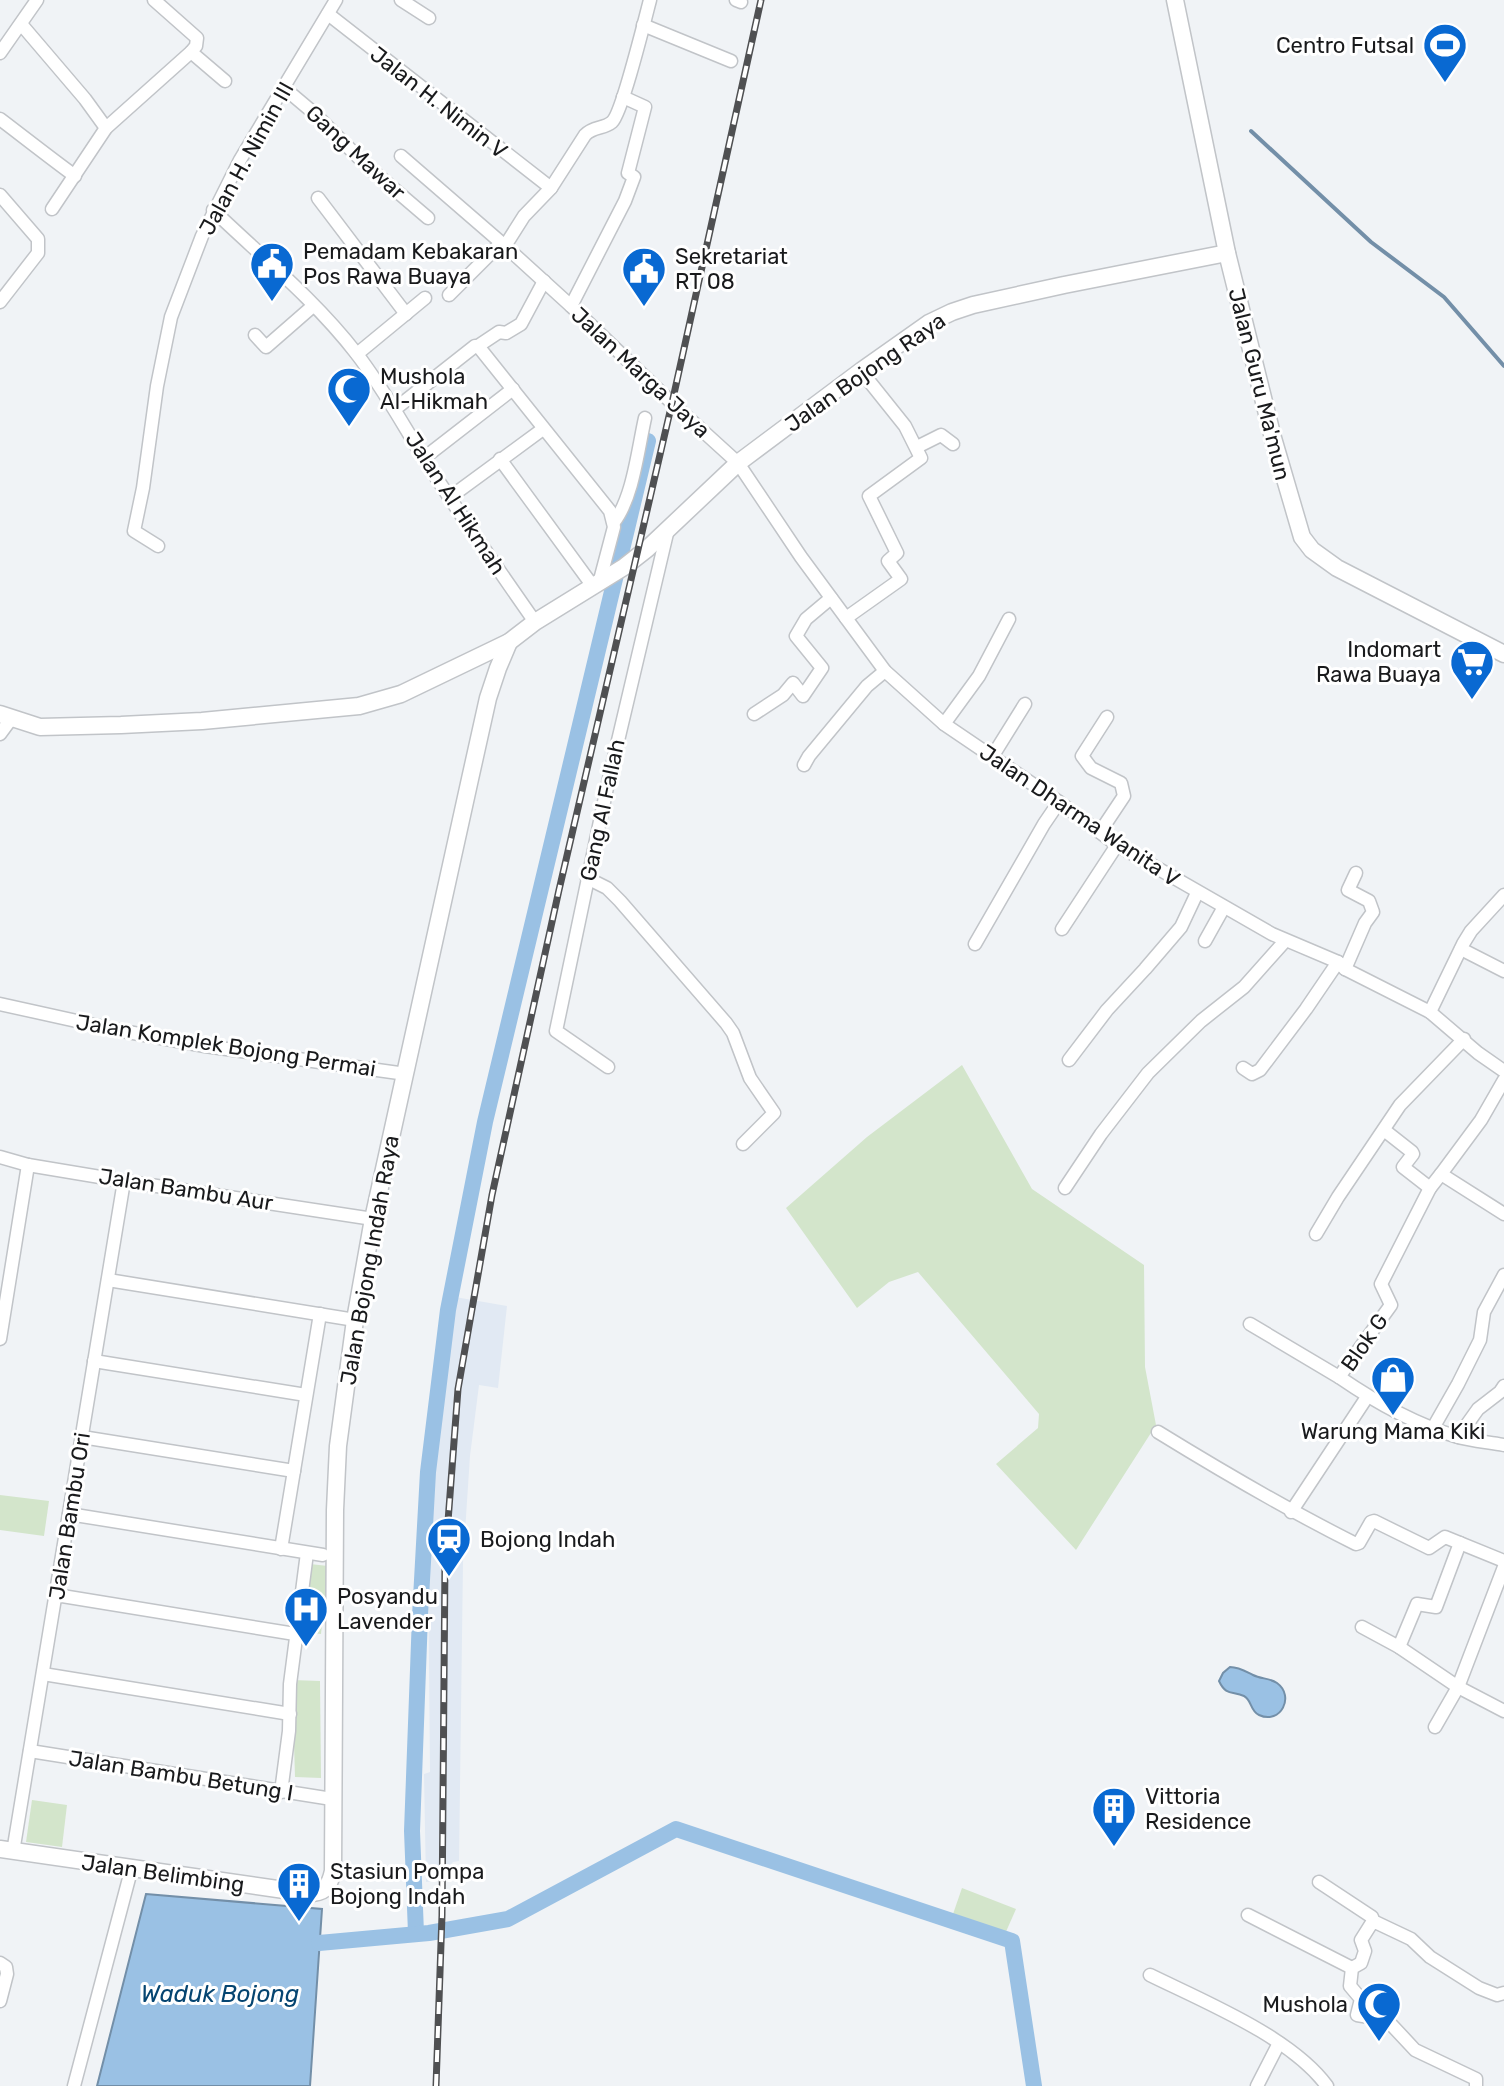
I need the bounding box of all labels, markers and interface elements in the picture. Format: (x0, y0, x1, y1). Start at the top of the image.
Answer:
sports icon: Centro Futsal (1421, 21, 1469, 84)
place label: Centro Futsal (1276, 32, 1414, 59)
street label: Jalan H. Nimin V (365, 40, 513, 164)
street label: Jalan H. Nimin III (193, 77, 300, 240)
street label: Gang Mawar (300, 99, 412, 206)
place label: Pemadam Kebakaran Pos Rawa Buaya (303, 238, 518, 290)
public building icon: Pemadam Kebakaran Pos Rawa Buaya (248, 240, 296, 303)
place label: Sekretariat RT 08 (675, 243, 788, 295)
public building icon: Sekretariat RT 08 (620, 245, 668, 308)
street label: Jalan Guru Ma'mun (1223, 285, 1296, 483)
street label: Jalan Marga Jaya (566, 301, 716, 444)
street label: Jalan Bojong Raya (780, 307, 951, 438)
place label: Mushola Al-Hikmah (380, 363, 488, 415)
mosque icon: Mushola Al-Hikmah (325, 365, 373, 428)
street label: Jalan Al Hikmah (399, 427, 512, 580)
place label: Indomart Rawa Buaya (1316, 636, 1441, 688)
supermarket icon: Indomart Rawa Buaya (1448, 638, 1496, 701)
street label: Gang Al Fallah (574, 737, 631, 884)
street label: Jalan Dharma Wanita V (974, 738, 1185, 893)
street label: Jalan Komplek Bojong Permai (74, 1008, 378, 1083)
street label: Jalan Bojong Indah Raya (334, 1133, 405, 1387)
street label: Jalan Bambu Aur (97, 1162, 276, 1217)
street label: Blok G (1335, 1308, 1394, 1376)
shop icon: Warung Mama Kiki (1369, 1354, 1417, 1417)
place label: Warung Mama Kiki (1301, 1418, 1485, 1445)
street label: Jalan Bambu Ori (43, 1431, 96, 1602)
station icon: Bojong Indah (425, 1515, 473, 1578)
place label: Bojong Indah (480, 1526, 615, 1553)
place label: Posyandu Lavender (337, 1583, 438, 1635)
hospital icon: Posyandu Lavender (282, 1585, 330, 1648)
street label: Jalan Bambu Betung I (67, 1744, 295, 1807)
place label: Vittoria Residence (1145, 1783, 1251, 1835)
building icon: Vittoria Residence (1090, 1785, 1138, 1848)
street label: Jalan Belimbing (80, 1849, 246, 1898)
place label: Stasiun Pompa Bojong Indah (330, 1858, 484, 1910)
building icon: Stasiun Pompa Bojong Indah (275, 1860, 323, 1923)
water label: Waduk Bojong (141, 1980, 299, 2008)
mosque icon: Mushola (1355, 1980, 1403, 2043)
place label: Mushola (1263, 1991, 1348, 2018)

